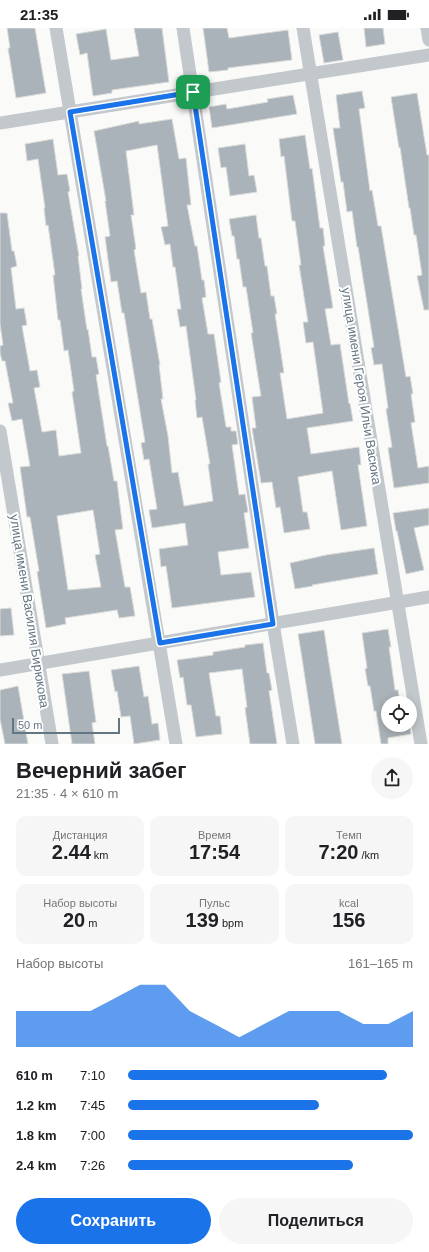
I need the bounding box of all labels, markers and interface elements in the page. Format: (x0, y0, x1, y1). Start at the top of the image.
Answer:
text: 21:35 (20, 6, 58, 23)
pin (176, 75, 210, 109)
icon: arrive (182, 81, 204, 103)
street label: улица имени Героя Ильи Васюка (339, 286, 385, 486)
street label: улица имени Василия Бирюкова (7, 513, 52, 710)
map controls (381, 696, 417, 732)
button: locate (381, 696, 417, 732)
scale bar (12, 716, 120, 735)
text: 50 m (18, 719, 42, 731)
button: share (371, 757, 413, 799)
text: Вечерний забег (16, 758, 186, 783)
text: 21:35 · 4 × 610 m (16, 786, 118, 801)
text: Дистанция (53, 829, 107, 841)
text: Время (198, 829, 231, 841)
text: Темп (336, 829, 362, 841)
text: 2.44 (52, 841, 91, 863)
text: 17:54 (189, 841, 240, 863)
text: 7:20 (318, 841, 358, 863)
text: km (91, 849, 109, 861)
text: /km (358, 849, 379, 861)
text: Набор высоты (43, 897, 117, 909)
text: Пульс (199, 897, 230, 909)
text: kcal (339, 897, 359, 909)
text: 20 (63, 909, 85, 931)
text: 139 (186, 909, 219, 931)
text: 156 (332, 909, 366, 931)
text: m (85, 917, 97, 929)
text: bpm (219, 917, 243, 929)
text: Набор высоты (16, 956, 103, 971)
text: 161–165 m (348, 956, 413, 971)
text: 610 m (16, 1068, 53, 1083)
text: 7:10 (80, 1068, 105, 1083)
text: 1.2 km (16, 1098, 56, 1113)
text: 7:45 (80, 1098, 105, 1113)
text: 1.8 km (16, 1128, 56, 1143)
text: 7:00 (80, 1128, 105, 1143)
text: 2.4 km (16, 1158, 56, 1173)
text: 7:26 (80, 1158, 105, 1173)
button: Сохранить (16, 1198, 211, 1244)
button: Поделиться (219, 1198, 413, 1244)

